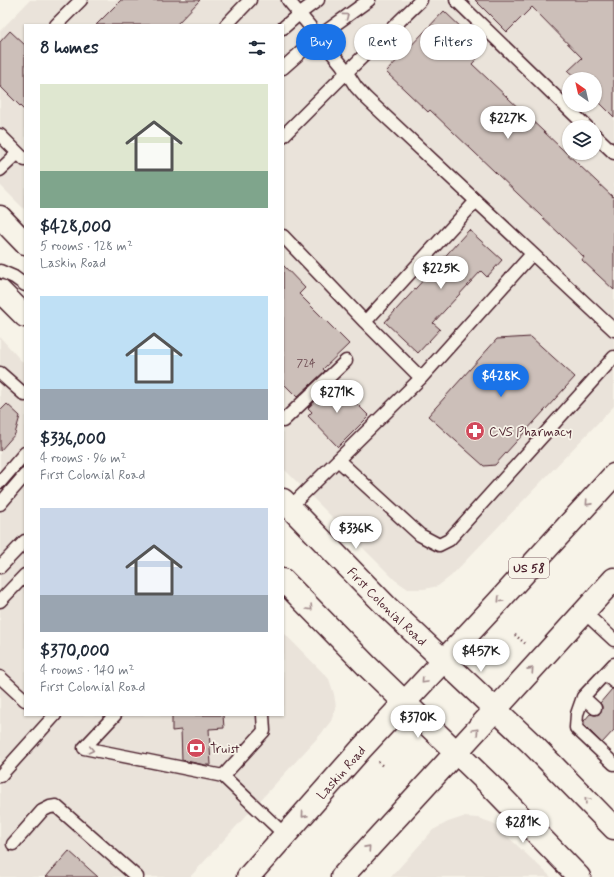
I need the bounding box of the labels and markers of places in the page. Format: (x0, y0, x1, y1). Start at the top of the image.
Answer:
pin: $227K (480, 106, 536, 140)
pin: $225K (413, 256, 469, 290)
pin: $428K (473, 364, 529, 398)
pin: $271K (309, 380, 365, 414)
pharmacy icon: CVS Pharmacy (464, 420, 486, 442)
place label: CVS Pharmacy (489, 424, 572, 441)
pin: $336K (328, 516, 384, 550)
pin: $457K (453, 639, 509, 673)
pin: $370K (390, 705, 446, 739)
bank icon: Truist (185, 737, 207, 759)
place label: Truist (210, 741, 239, 758)
pin: $281K (495, 810, 551, 844)

